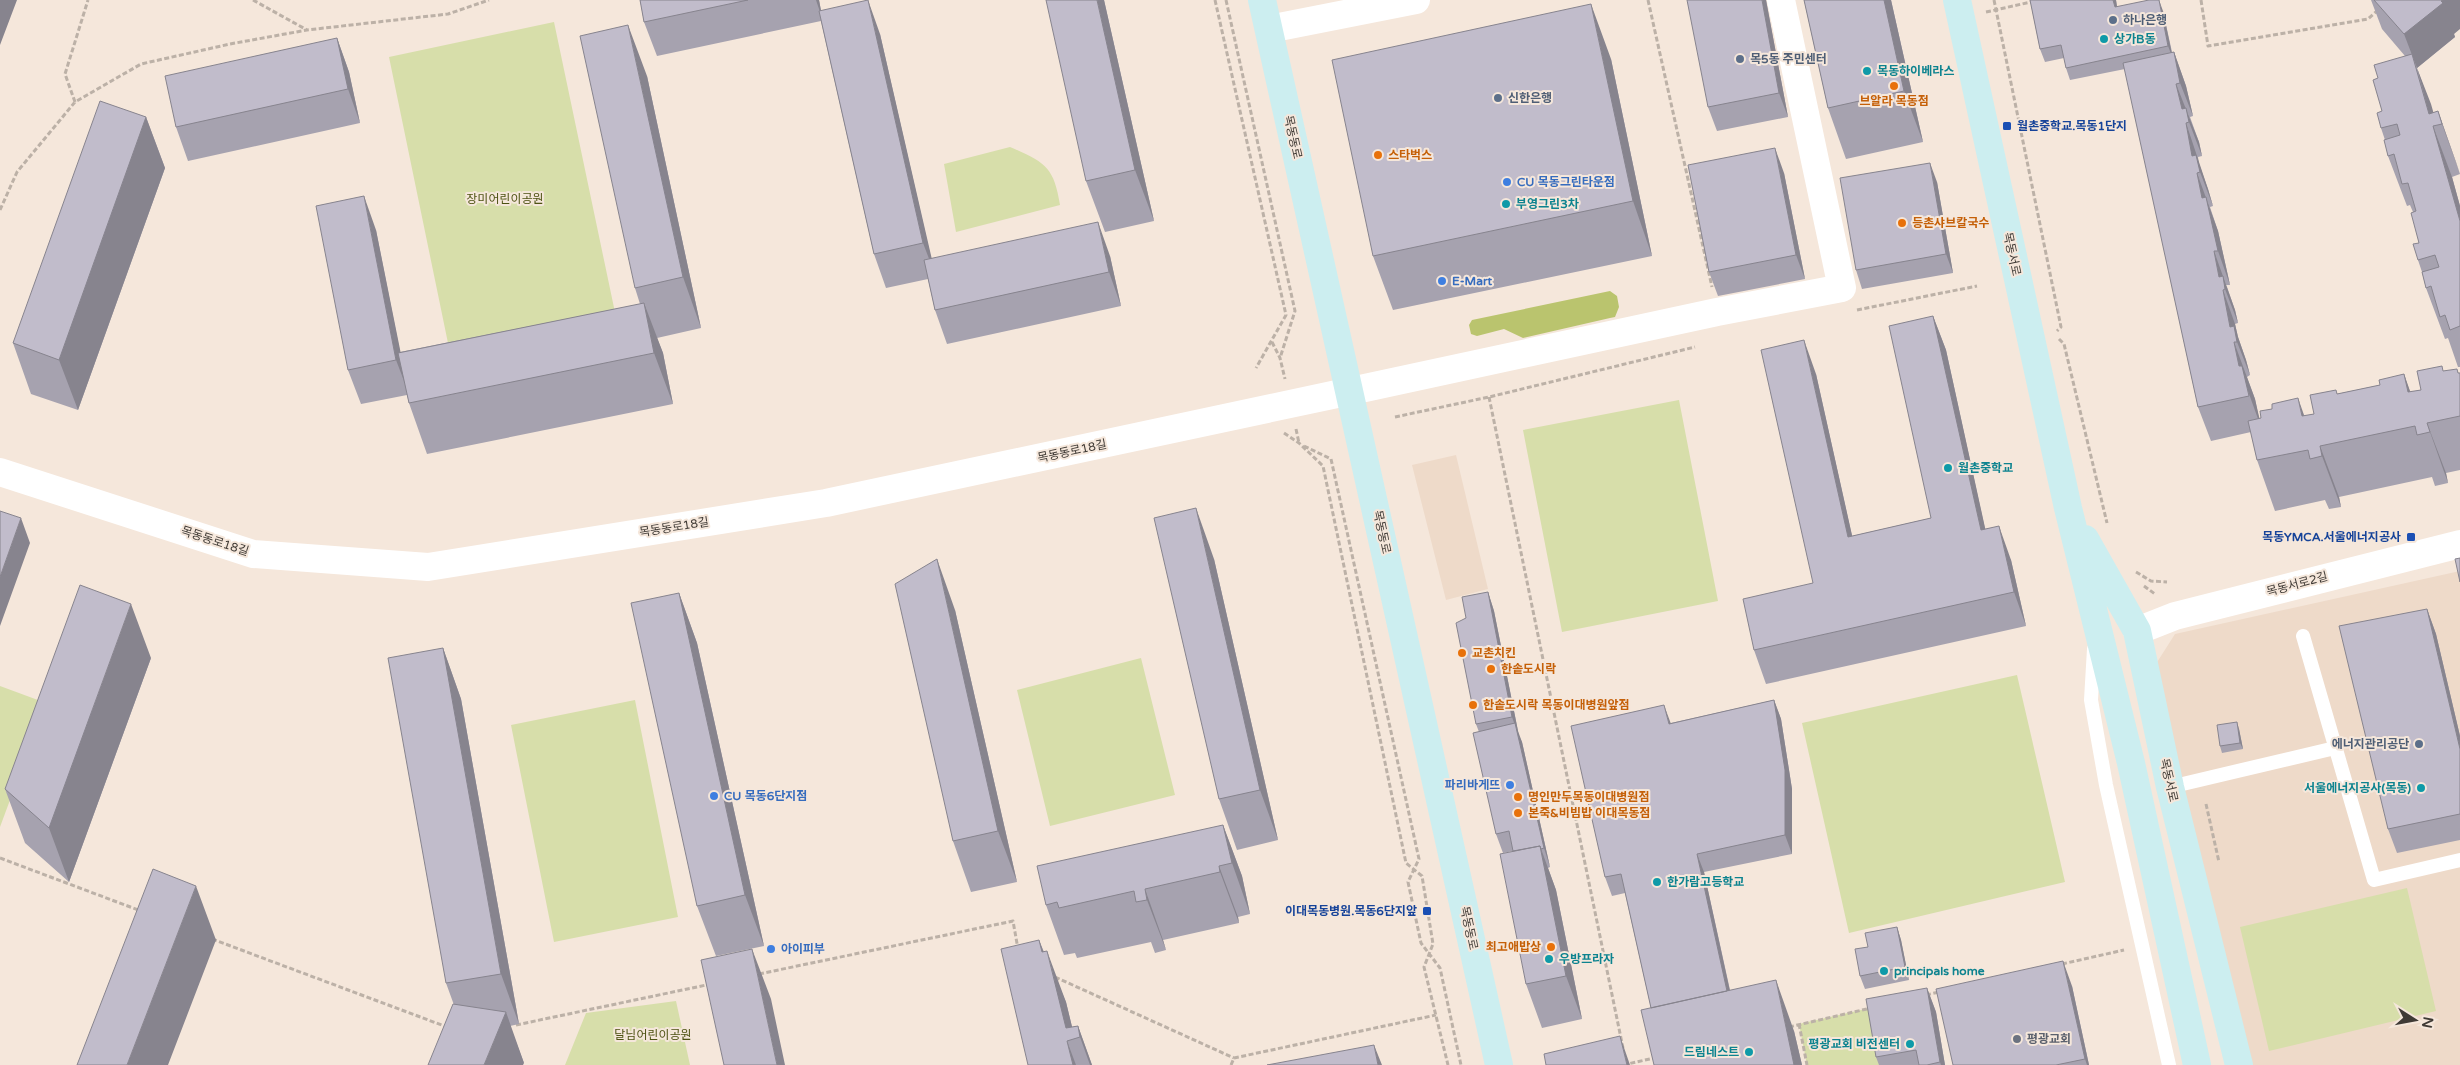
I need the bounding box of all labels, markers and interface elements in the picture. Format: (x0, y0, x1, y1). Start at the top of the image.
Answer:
place label: 하나은행 (2123, 13, 2167, 27)
marker: 하나은행 (2107, 14, 2119, 26)
place label: 상가B동 (2114, 32, 2155, 46)
marker: 상가B동 (2098, 33, 2110, 45)
place label: 목5동 주민센터 (1750, 52, 1827, 66)
marker: 목5동 주민센터 (1734, 53, 1746, 65)
place label: 목동하이베라스 (1877, 64, 1954, 78)
marker: 목동하이베라스 (1861, 65, 1873, 77)
marker: 브알라 목동점 (1888, 80, 1900, 92)
place label: 신한은행 (1508, 91, 1552, 105)
marker: 신한은행 (1492, 92, 1504, 104)
place label: 브알라 목동점 (1859, 94, 1929, 108)
street label: 목동동로 (1281, 114, 1305, 160)
place label: 월촌중학교.목동1단지 (2017, 119, 2127, 133)
marker: 월촌중학교.목동1단지 (2001, 120, 2013, 132)
place label: 스타벅스 (1388, 148, 1432, 162)
marker: 스타벅스 (1372, 149, 1384, 161)
place label: CU 목동그린타운점 (1517, 175, 1615, 189)
marker: CU 목동그린타운점 (1501, 176, 1513, 188)
park label: 장미어린이공원 (466, 192, 544, 206)
place label: 부영그린3차 (1516, 197, 1579, 211)
marker: 부영그린3차 (1500, 198, 1512, 210)
place label: 등촌샤브칼국수 (1912, 216, 1989, 230)
marker: 등촌샤브칼국수 (1896, 217, 1908, 229)
street label: 목동서로 (2001, 231, 2023, 277)
place label: E-Mart (1452, 274, 1492, 288)
marker: E-Mart (1436, 275, 1448, 287)
street label: 목동동로18길 (1036, 437, 1108, 465)
place label: 월촌중학교 (1958, 461, 2013, 475)
marker: 월촌중학교 (1942, 462, 1954, 474)
street label: 목동동로 (1371, 509, 1393, 555)
street label: 목동동로18길 (638, 515, 710, 539)
street label: 목동동로18길 (179, 523, 251, 559)
place label: 목동YMCA.서울에너지공사 (2262, 530, 2401, 544)
marker: 목동YMCA.서울에너지공사 (2405, 531, 2417, 543)
street label: 목동서로2길 (2265, 569, 2329, 599)
place label: 교촌치킨 (1472, 646, 1516, 660)
marker: 교촌치킨 (1456, 647, 1468, 659)
place label: 한솥도시락 (1501, 662, 1556, 676)
marker: 한솥도시락 (1485, 663, 1497, 675)
place label: 한솥도시락 목동이대병원앞점 (1483, 698, 1630, 712)
marker: 한솥도시락 목동이대병원앞점 (1467, 699, 1479, 711)
place label: 에너지관리공단 (2332, 737, 2409, 751)
marker: 에너지관리공단 (2413, 738, 2425, 750)
street label: 목동서로 (2157, 757, 2181, 803)
place label: 파리바게뜨 (1445, 778, 1500, 792)
marker: 파리바게뜨 (1504, 779, 1516, 791)
place label: 서울에너지공사(목동) (2304, 781, 2411, 795)
marker: 서울에너지공사(목동) (2415, 782, 2427, 794)
place label: CU 목동6단지점 (724, 789, 807, 803)
marker: CU 목동6단지점 (708, 790, 720, 802)
place label: 명인만두목동이대병원점 (1528, 790, 1649, 804)
marker: 명인만두목동이대병원점 (1512, 791, 1524, 803)
place label: 본죽&비빔밥 이대목동점 (1528, 806, 1650, 820)
marker: 본죽&비빔밥 이대목동점 (1512, 807, 1524, 819)
place label: 한가람고등학교 (1667, 875, 1744, 889)
marker: 한가람고등학교 (1651, 876, 1663, 888)
place label: 이대목동병원.목동6단지앞 (1285, 904, 1417, 918)
marker: 이대목동병원.목동6단지앞 (1421, 905, 1433, 917)
street label: 목동동로 (1458, 905, 1480, 951)
place label: 최고애밥상 (1486, 940, 1541, 954)
marker: 최고애밥상 (1545, 941, 1557, 953)
place label: 아이피부 (781, 942, 825, 956)
marker: 아이피부 (765, 943, 777, 955)
place label: 우방프라자 (1559, 952, 1614, 966)
marker: 우방프라자 (1543, 953, 1555, 965)
place label: principals home (1894, 964, 1985, 979)
marker: principals home (1878, 965, 1890, 977)
north arrow (2390, 995, 2440, 1045)
text: N (2418, 1015, 2437, 1030)
park label: 달님어린이공원 (614, 1028, 692, 1042)
place label: 평광교회 (2027, 1032, 2071, 1046)
marker: 평광교회 (2011, 1033, 2023, 1045)
place label: 평광교회 비전센터 (1809, 1037, 1900, 1051)
marker: 평광교회 비전센터 (1904, 1038, 1916, 1050)
place label: 드림네스트 (1684, 1045, 1739, 1059)
marker: 드림네스트 (1743, 1046, 1755, 1058)

